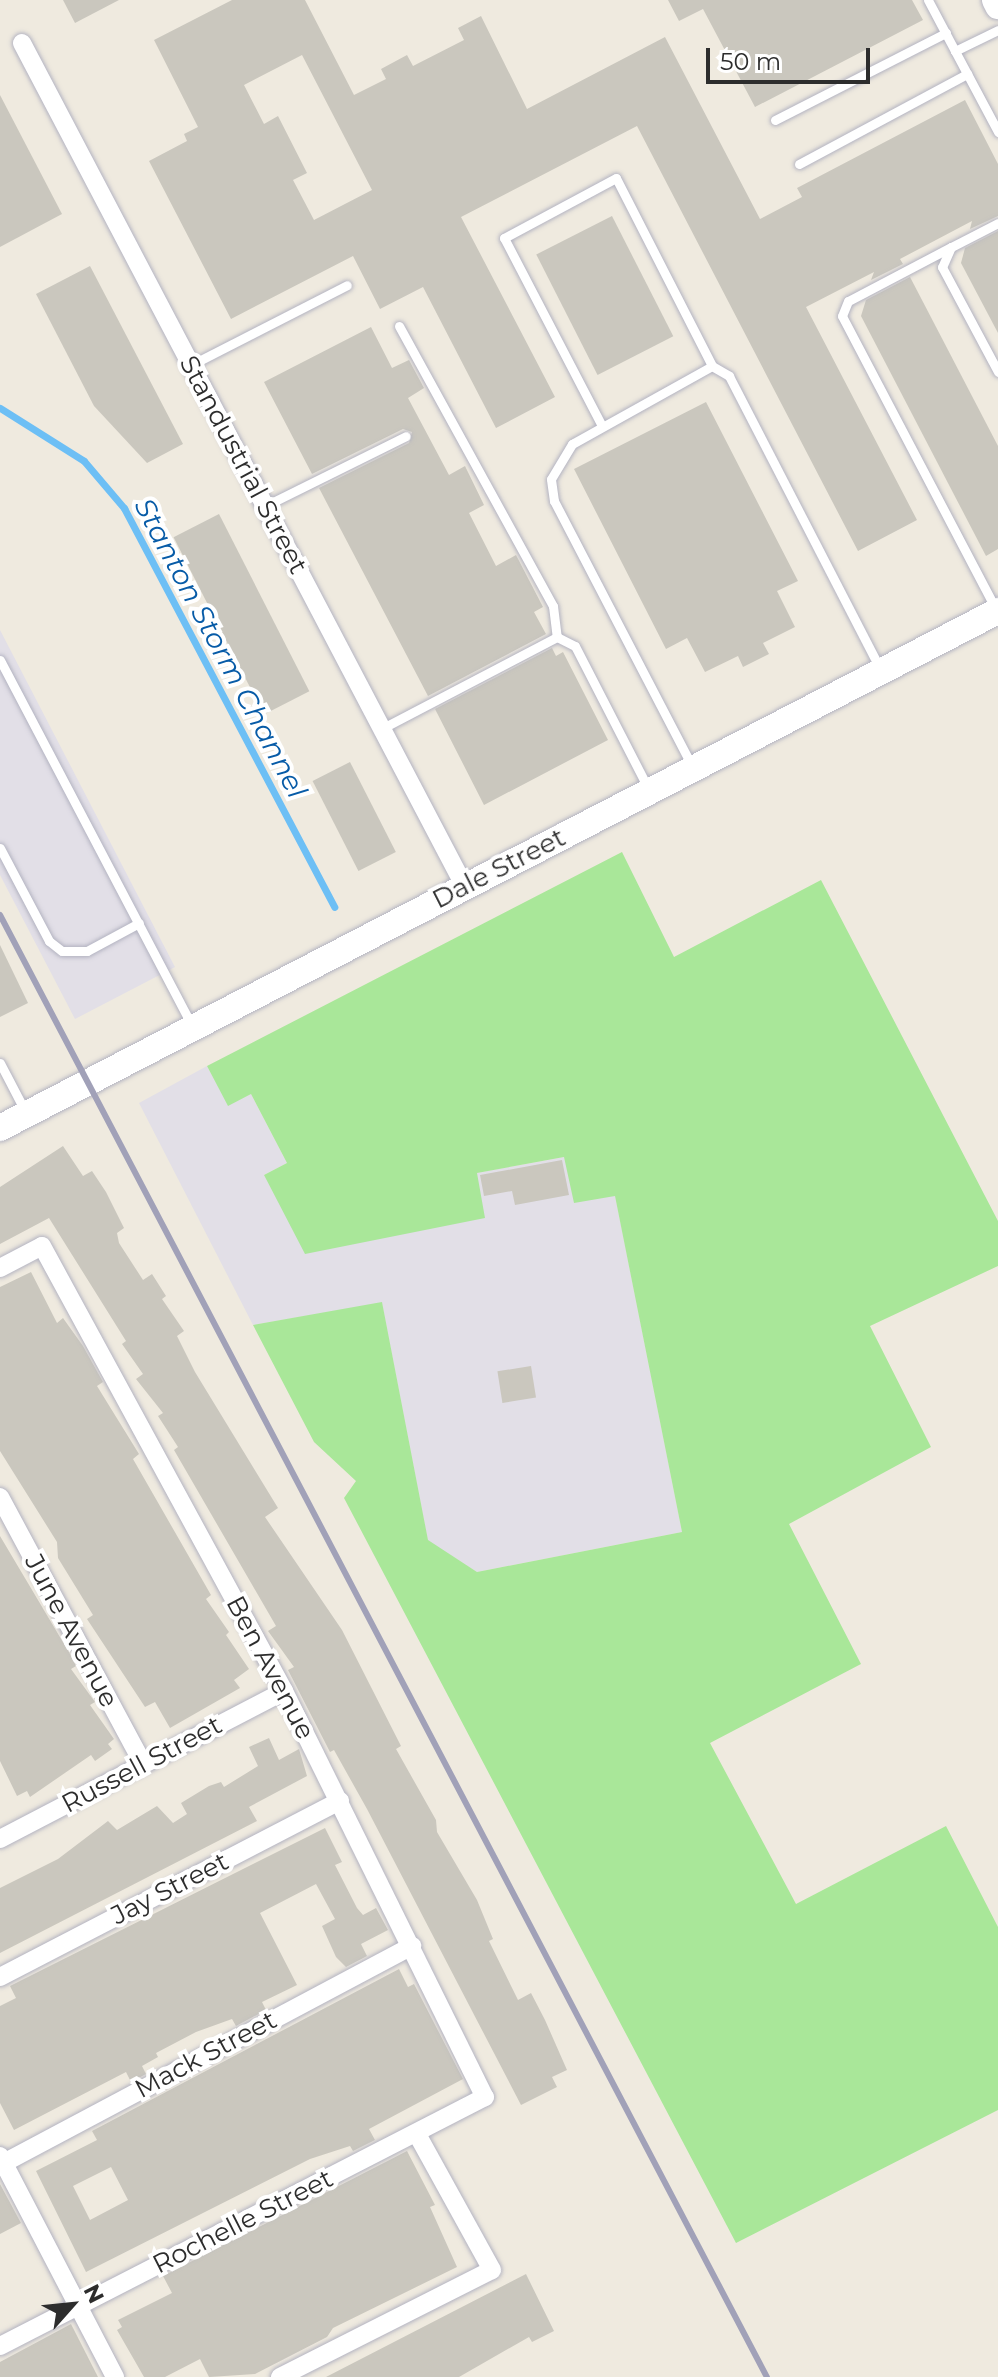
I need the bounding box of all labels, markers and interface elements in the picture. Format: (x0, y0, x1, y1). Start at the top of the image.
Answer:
scale bar (710, 32, 874, 82)
text: 50 m (720, 47, 781, 76)
street label: Standustrial Street (172, 351, 314, 579)
water label: Stanton Storm Channel (128, 492, 314, 804)
street label: Dale Street (427, 822, 571, 916)
street label: June Avenue (18, 1549, 124, 1713)
street label: Ben Avenue (219, 1591, 321, 1745)
street label: Russell Street (57, 1710, 227, 1820)
street label: Jay Street (106, 1846, 234, 1932)
street label: Mack Street (130, 2005, 282, 2105)
street label: Rochelle Street (148, 2163, 338, 2281)
north arrow (32, 2265, 112, 2345)
text: N (78, 2280, 110, 2308)

